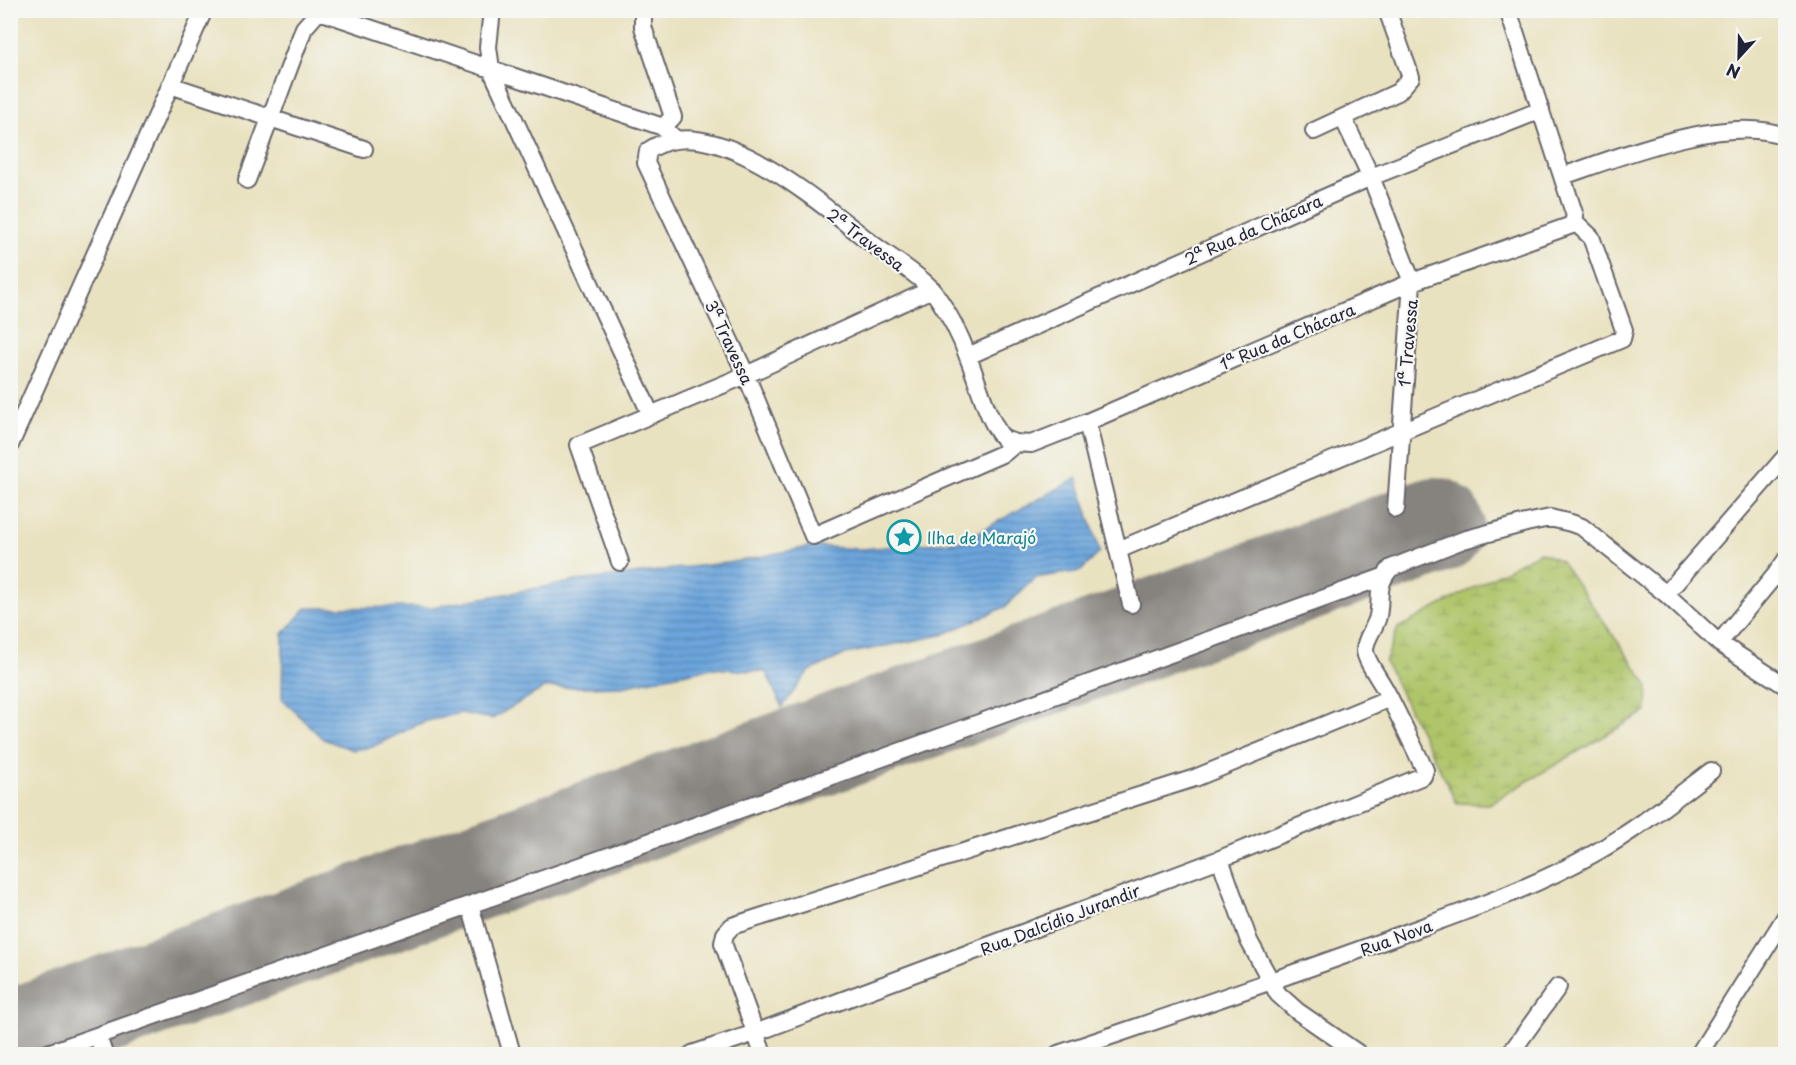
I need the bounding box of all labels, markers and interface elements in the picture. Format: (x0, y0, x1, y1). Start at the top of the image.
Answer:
north arrow (1709, 27, 1769, 87)
text: N (1723, 58, 1743, 85)
street label: 2ª Rua da Chácara (1180, 188, 1326, 270)
street label: 2ª Travessa (822, 202, 910, 276)
street label: 3ª Travessa (700, 296, 760, 388)
street label: 1ª Rua da Chácara (1215, 297, 1359, 375)
street label: 1ª Travessa (1391, 298, 1423, 388)
place icon: Ilha de Marajó (886, 519, 922, 555)
place label: Ilha de Marajó (927, 525, 1036, 549)
street label: Rua Dalcídio Jurandir (977, 877, 1144, 961)
street label: Rua Nova (1357, 913, 1436, 961)

